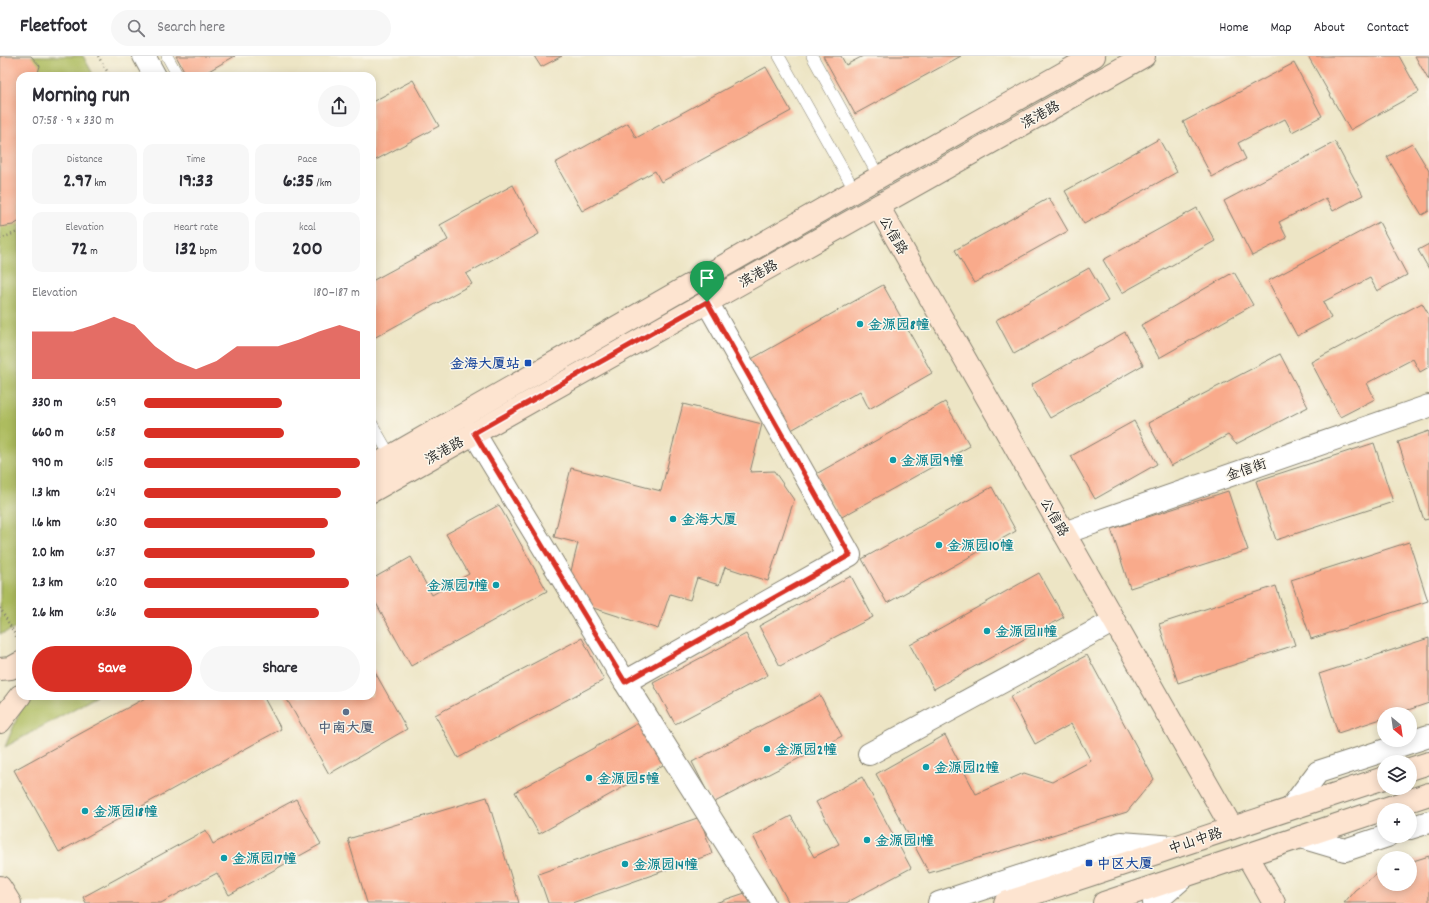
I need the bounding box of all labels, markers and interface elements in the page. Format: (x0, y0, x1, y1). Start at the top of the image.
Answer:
search box (111, 10, 391, 46)
text: Fleetfoot (20, 14, 87, 41)
icon: search (125, 17, 147, 39)
text: Search here (157, 17, 225, 39)
text: Home (1219, 18, 1248, 38)
text: Map (1270, 18, 1292, 38)
text: About (1314, 18, 1345, 38)
text: Contact (1367, 18, 1409, 38)
text: Morning run (32, 81, 130, 112)
button: share (318, 85, 360, 127)
street label: 滨港路 (1018, 97, 1064, 135)
text: 07:58 · 9 × 330 m (32, 112, 114, 131)
text: Distance (67, 152, 103, 168)
text: Time (187, 152, 205, 168)
text: Pace (298, 152, 317, 168)
text: 2.97 (63, 168, 92, 196)
text: 19:33 (179, 168, 213, 196)
text: 6:35 (283, 168, 314, 196)
text: km (92, 176, 106, 192)
text: /km (314, 176, 332, 192)
street label: 公信路 (873, 213, 911, 259)
text: Elevation (66, 220, 104, 236)
text: Heart rate (174, 220, 218, 236)
text: kcal (299, 220, 316, 236)
text: 72 (71, 236, 88, 264)
text: 132 (175, 236, 197, 264)
text: 200 (292, 236, 323, 264)
text: m (88, 244, 98, 260)
text: bpm (197, 244, 217, 260)
street label: 滨港路 (736, 256, 782, 294)
pin (690, 261, 724, 302)
icon: arrive (696, 267, 718, 289)
text: Elevation (32, 284, 77, 303)
text: 180–187 m (313, 284, 360, 303)
place label: 金源园8幢 (868, 316, 931, 336)
marker: 金源园8幢 (855, 319, 865, 329)
place label: 金海大厦站 (450, 355, 520, 375)
marker: 金海大厦站 (523, 358, 533, 368)
text: 330 m (32, 394, 63, 413)
text: 6:59 (96, 394, 117, 413)
text: 660 m (32, 424, 64, 443)
text: 6:58 (96, 424, 116, 443)
street label: 滨港路 (422, 433, 468, 471)
place label: 金源园9幢 (901, 452, 964, 472)
text: 990 m (32, 454, 63, 473)
text: 6:15 (96, 454, 113, 473)
marker: 金源园9幢 (888, 455, 898, 465)
street label: 金信街 (1224, 455, 1270, 487)
text: 1.3 km (32, 484, 60, 503)
text: 6:24 (96, 484, 116, 503)
street label: 公信路 (1034, 495, 1072, 541)
place label: 金海大厦 (681, 511, 737, 531)
text: 1.6 km (32, 514, 61, 533)
text: 6:30 (96, 514, 117, 533)
marker: 金海大厦 (668, 514, 678, 524)
place label: 金源园10幢 (947, 537, 1015, 557)
marker: 金源园10幢 (934, 540, 944, 550)
text: 2.0 km (32, 544, 64, 563)
text: 6:37 (96, 544, 115, 563)
text: 2.3 km (32, 574, 63, 593)
text: 6:20 (96, 574, 117, 593)
place label: 金源园7幢 (427, 577, 489, 597)
marker: 金源园7幢 (491, 580, 501, 590)
text: 2.6 km (32, 604, 63, 623)
text: 6:36 (96, 604, 117, 623)
place label: 金源园11幢 (995, 623, 1058, 643)
marker: 金源园11幢 (982, 626, 992, 636)
button: Save (32, 646, 192, 692)
button: Share (200, 646, 360, 692)
marker: 中南大厦 (341, 707, 351, 717)
north arrow (1377, 707, 1417, 747)
map controls (1377, 707, 1417, 891)
place label: 中南大厦 (318, 719, 374, 739)
place label: 金源园2幢 (775, 741, 838, 761)
marker: 金源园2幢 (762, 744, 772, 754)
button: layers (1377, 755, 1417, 795)
place label: 金源园12幢 (934, 759, 1000, 779)
marker: 金源园12幢 (921, 762, 931, 772)
place label: 金源园5幢 (597, 770, 660, 790)
marker: 金源园5幢 (584, 773, 594, 783)
place label: 金源园18幢 (93, 803, 159, 823)
button: + (1377, 803, 1417, 843)
marker: 金源园18幢 (80, 806, 90, 816)
street label: 中山中路 (1166, 824, 1225, 860)
place label: 金源园1幢 (875, 832, 935, 852)
marker: 金源园1幢 (862, 835, 872, 845)
place label: 金源园17幢 (232, 850, 297, 870)
button: − (1377, 851, 1417, 891)
marker: 金源园17幢 (219, 853, 229, 863)
place label: 中区大厦 (1097, 855, 1153, 875)
place label: 金源园14幢 (633, 856, 699, 876)
marker: 中区大厦 (1084, 858, 1094, 868)
marker: 金源园14幢 (620, 859, 630, 869)

